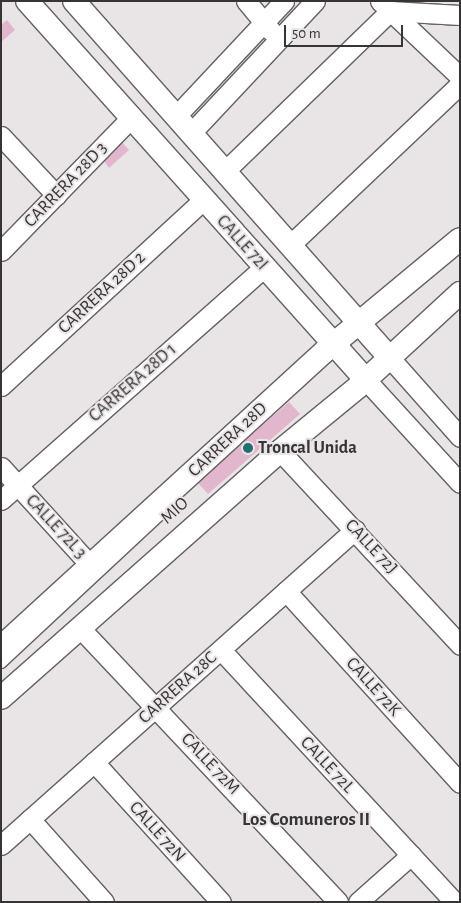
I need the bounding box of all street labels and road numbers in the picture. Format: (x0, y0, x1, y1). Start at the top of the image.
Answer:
street label: CARRERA 28D 3 (20, 138, 112, 232)
street label: CALLE 72I (212, 211, 272, 275)
street label: CARRERA 28D 2 (54, 247, 150, 339)
street label: CARRERA 28D 1 (85, 339, 181, 427)
street label: CARRERA 28D (184, 398, 272, 482)
street label: CALLE 72L 3 (21, 490, 91, 564)
street label: MIO (157, 493, 193, 529)
street label: CALLE 72J (340, 515, 402, 579)
street label: CARRERA 28C (134, 647, 222, 729)
street label: CALLE 72K (341, 653, 405, 721)
street label: CALLE 72M (176, 729, 244, 799)
street label: CALLE 72L (295, 732, 359, 798)
street label: CALLE 72N (124, 797, 190, 867)

